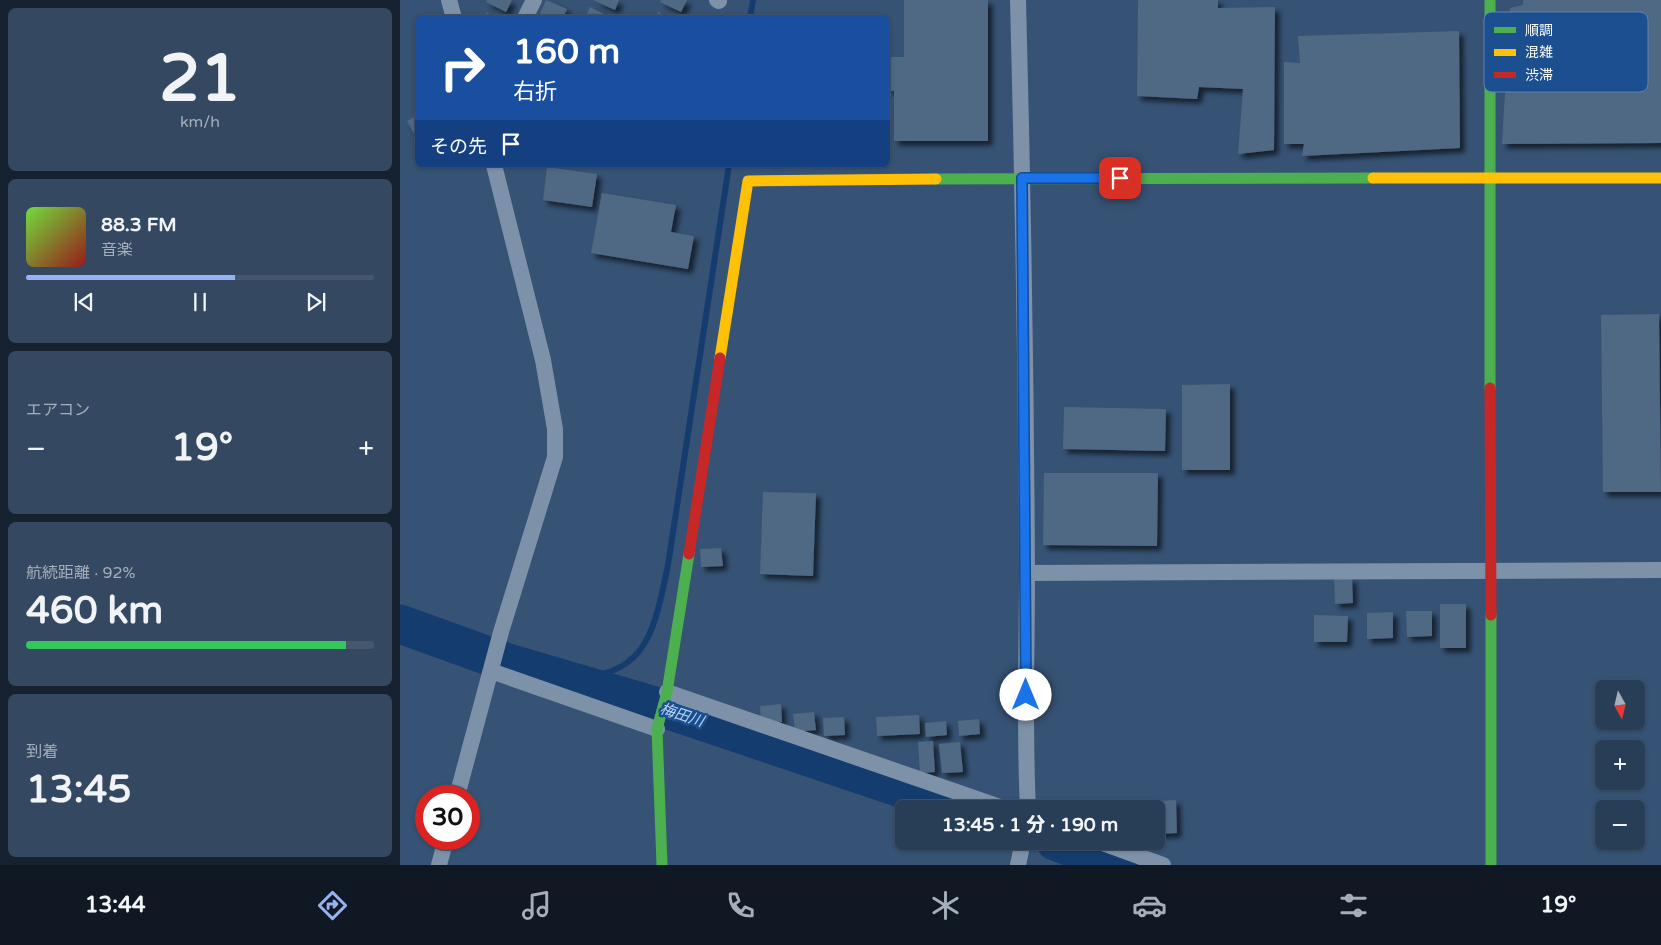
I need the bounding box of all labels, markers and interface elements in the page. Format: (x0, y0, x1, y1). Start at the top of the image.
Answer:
legend (1484, 12, 1648, 92)
text: 順調 (1525, 22, 1553, 39)
text: 160 m (513, 31, 620, 73)
icon: right (430, 35, 495, 100)
text: 21 (159, 40, 241, 119)
text: 混雑 (1525, 44, 1553, 61)
text: 渋滞 (1525, 67, 1553, 84)
text: 右折 (513, 79, 557, 105)
text: km/h (180, 112, 220, 132)
icon: arrive (497, 130, 525, 158)
text: その先 (430, 136, 487, 158)
pin (1099, 157, 1141, 199)
icon: arrive (1106, 164, 1134, 192)
text: 88.3 FM (101, 214, 177, 236)
text: 音楽 (101, 240, 133, 260)
icon: previous (70, 288, 98, 316)
icon: pause (186, 288, 214, 316)
icon: next (302, 288, 330, 316)
text: エアコン (26, 400, 90, 420)
text: 19° (171, 425, 233, 471)
text: − (26, 432, 46, 466)
text: + (358, 432, 374, 466)
text: 航続距離 · 92% (26, 563, 136, 583)
text: 460 km (26, 588, 163, 634)
position arrow (999, 668, 1051, 720)
north arrow (1595, 680, 1645, 730)
map controls (1595, 680, 1645, 850)
water label: 梅田川 (658, 699, 708, 731)
button: + (1595, 740, 1645, 790)
text: 到着 (26, 742, 58, 762)
text: 13:45 (26, 767, 131, 813)
speed limit sign: 30 (415, 785, 480, 850)
button: − (1595, 800, 1645, 850)
text: 13:45 · 1 分 · 190 m (942, 814, 1118, 836)
icon: directions (315, 888, 350, 923)
icon: music (519, 888, 554, 923)
icon: phone (723, 888, 758, 923)
icon: climate (928, 888, 963, 923)
icon: car (1132, 888, 1167, 923)
icon: filters (1336, 888, 1371, 923)
text: 13:44 (85, 892, 146, 918)
text: 19° (1540, 892, 1576, 918)

